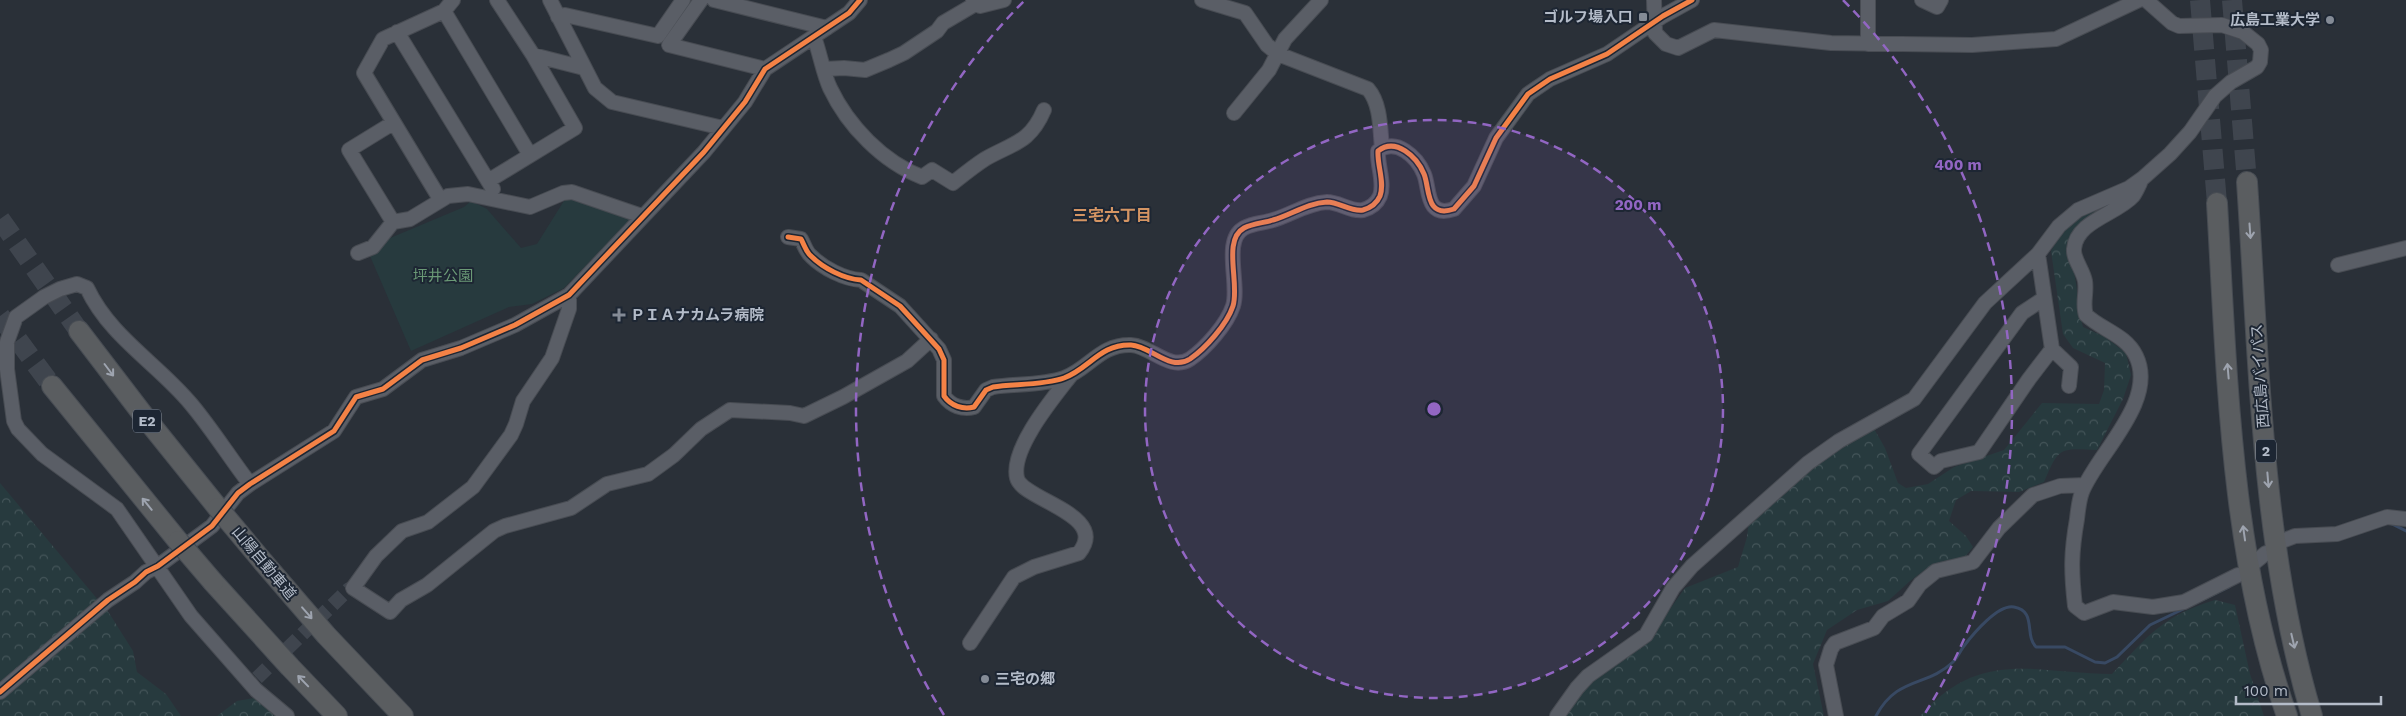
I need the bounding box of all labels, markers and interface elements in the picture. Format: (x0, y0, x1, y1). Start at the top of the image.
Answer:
place label: ゴルフ場入口 (1543, 8, 1633, 26)
marker: ゴルフ場入口 (1637, 11, 1649, 23)
place label: 広島工業大学 (2230, 11, 2320, 29)
marker: 広島工業大学 (2324, 14, 2336, 26)
text: 400 m (1934, 156, 1982, 174)
text: 200 m (1615, 196, 1661, 214)
district label: 三宅六丁目 (1072, 206, 1152, 225)
one-way arrow (2246, 223, 2255, 239)
park label: 坪井公園 (413, 267, 473, 285)
place label: ＰＩＡナカムラ病院 (630, 306, 764, 324)
marker: ＰＩＡナカムラ病院 (612, 308, 626, 322)
street label: 西広島バイパス (2247, 323, 2273, 429)
one-way arrow (103, 363, 114, 376)
one-way arrow (2223, 363, 2233, 379)
centre of rings (1425, 400, 1443, 418)
road number: E2 (133, 410, 161, 432)
road number: 2 (2256, 440, 2276, 462)
one-way arrow (2264, 472, 2273, 488)
one-way arrow (141, 498, 152, 511)
street label: 山陽自動車道 (228, 523, 300, 603)
one-way arrow (2239, 525, 2249, 541)
one-way arrow (302, 607, 313, 620)
one-way arrow (2289, 632, 2298, 648)
place label: 三宅の郷 (995, 670, 1055, 688)
marker: 三宅の郷 (979, 673, 991, 685)
scale bar (2236, 674, 2381, 706)
one-way arrow (297, 675, 309, 687)
text: 100 m (2244, 682, 2288, 700)

